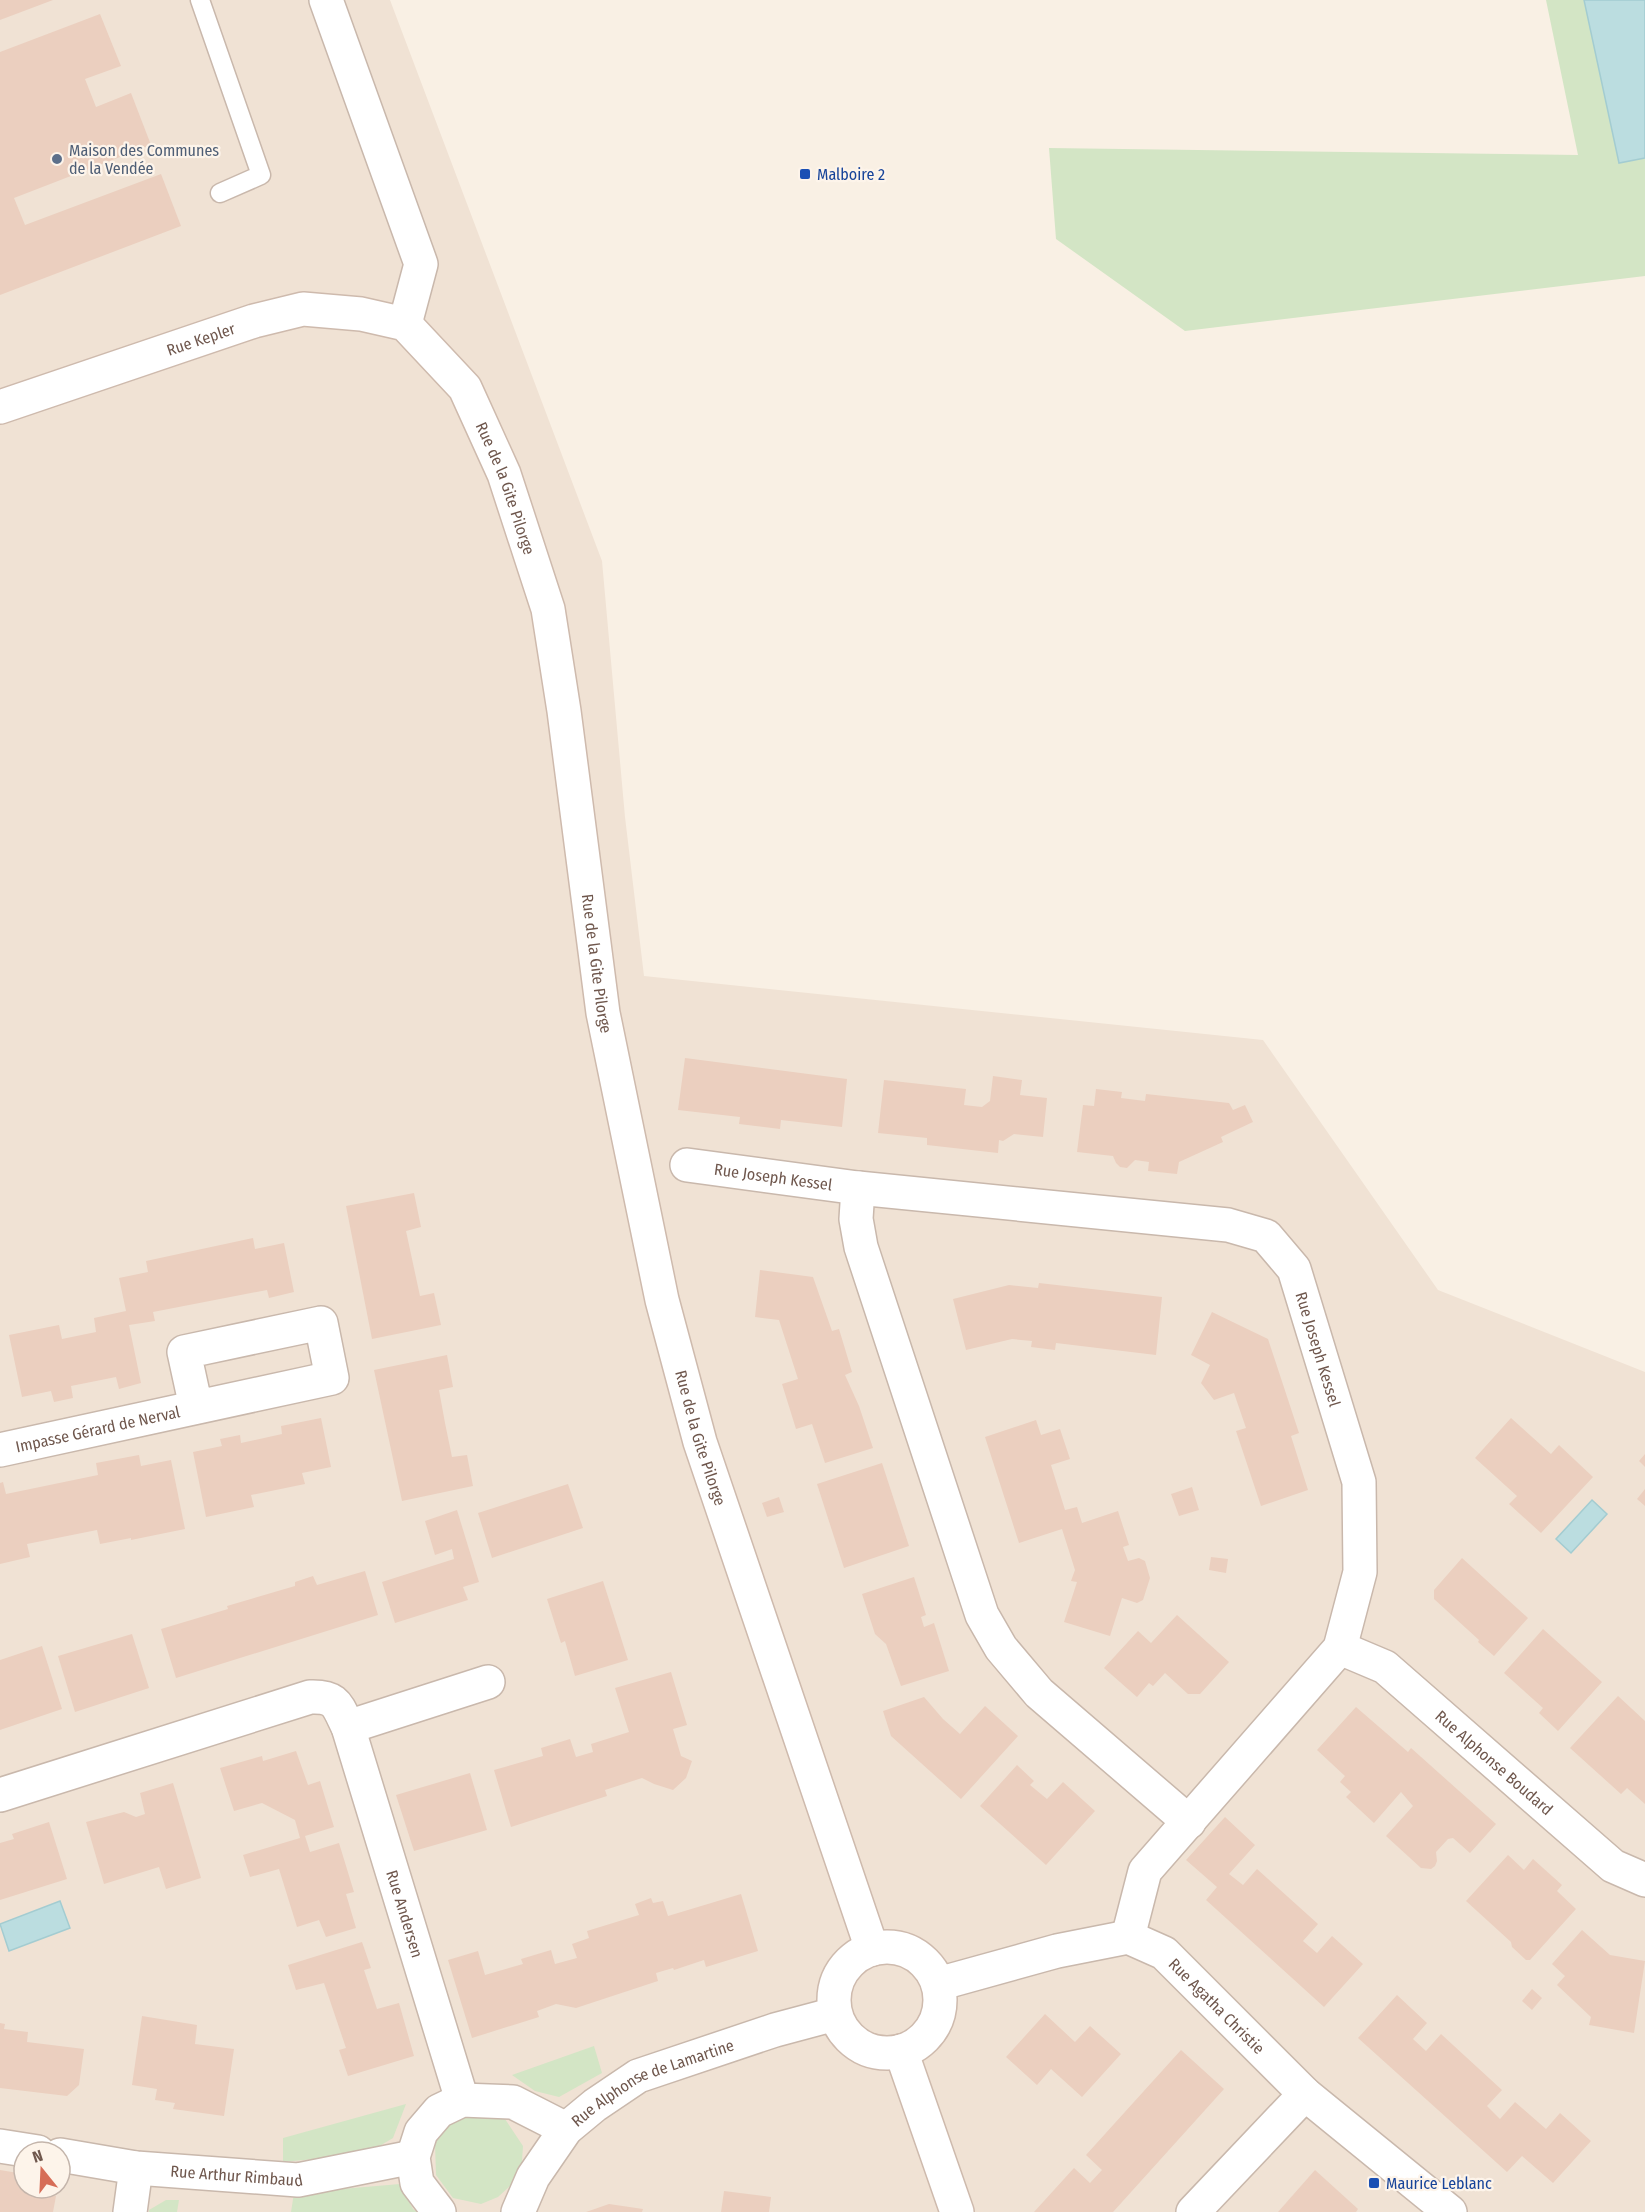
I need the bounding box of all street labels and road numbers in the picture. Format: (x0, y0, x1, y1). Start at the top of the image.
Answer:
street label: Rue Kepler (164, 319, 238, 360)
street label: Rue de la Gite Pilorge (472, 419, 539, 557)
street label: Rue de la Gite Pilorge (578, 893, 616, 1035)
street label: Rue Joseph Kessel (713, 1160, 833, 1194)
street label: Rue Joseph Kessel (1292, 1290, 1344, 1409)
street label: Rue de la Gite Pilorge (671, 1368, 730, 1508)
street label: Impasse Gérard de Nerval (14, 1402, 182, 1456)
street label: Rue Alphonse Boudard (1431, 1707, 1557, 1819)
street label: Rue Andersen (382, 1868, 427, 1960)
street label: Rue Agatha Christie (1165, 1954, 1268, 2058)
street label: Rue Alphonse de Lamartine (568, 2036, 736, 2131)
street label: Rue Arthur Rimbaud (170, 2162, 305, 2191)

